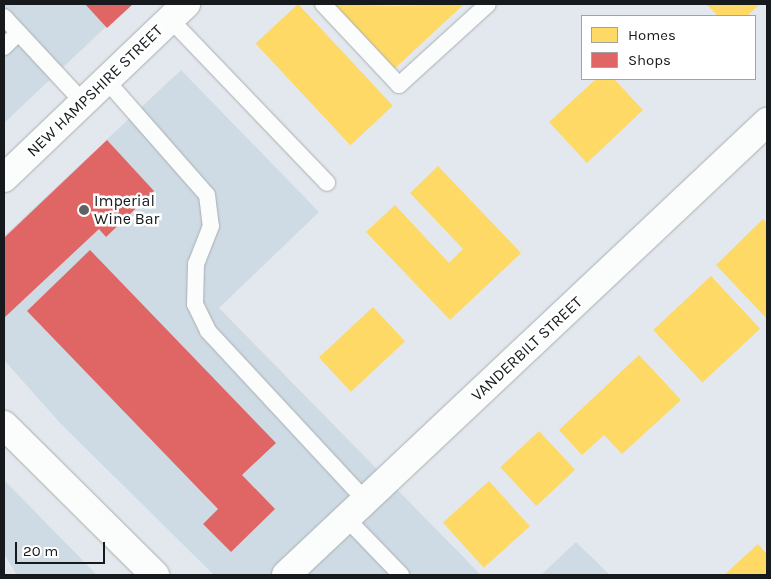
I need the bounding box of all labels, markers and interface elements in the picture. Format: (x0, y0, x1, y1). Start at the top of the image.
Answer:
legend (581, 15, 756, 80)
street label: NEW HAMPSHIRE STREET (23, 21, 167, 161)
text: Homes (628, 26, 676, 44)
text: Shops (628, 51, 671, 69)
place label: Imperial Wine Bar (94, 191, 159, 229)
marker: Imperial Wine Bar (78, 204, 90, 216)
street label: VANDERBILT STREET (468, 293, 586, 405)
scale bar (18, 532, 108, 564)
text: 20 m (23, 542, 58, 560)

